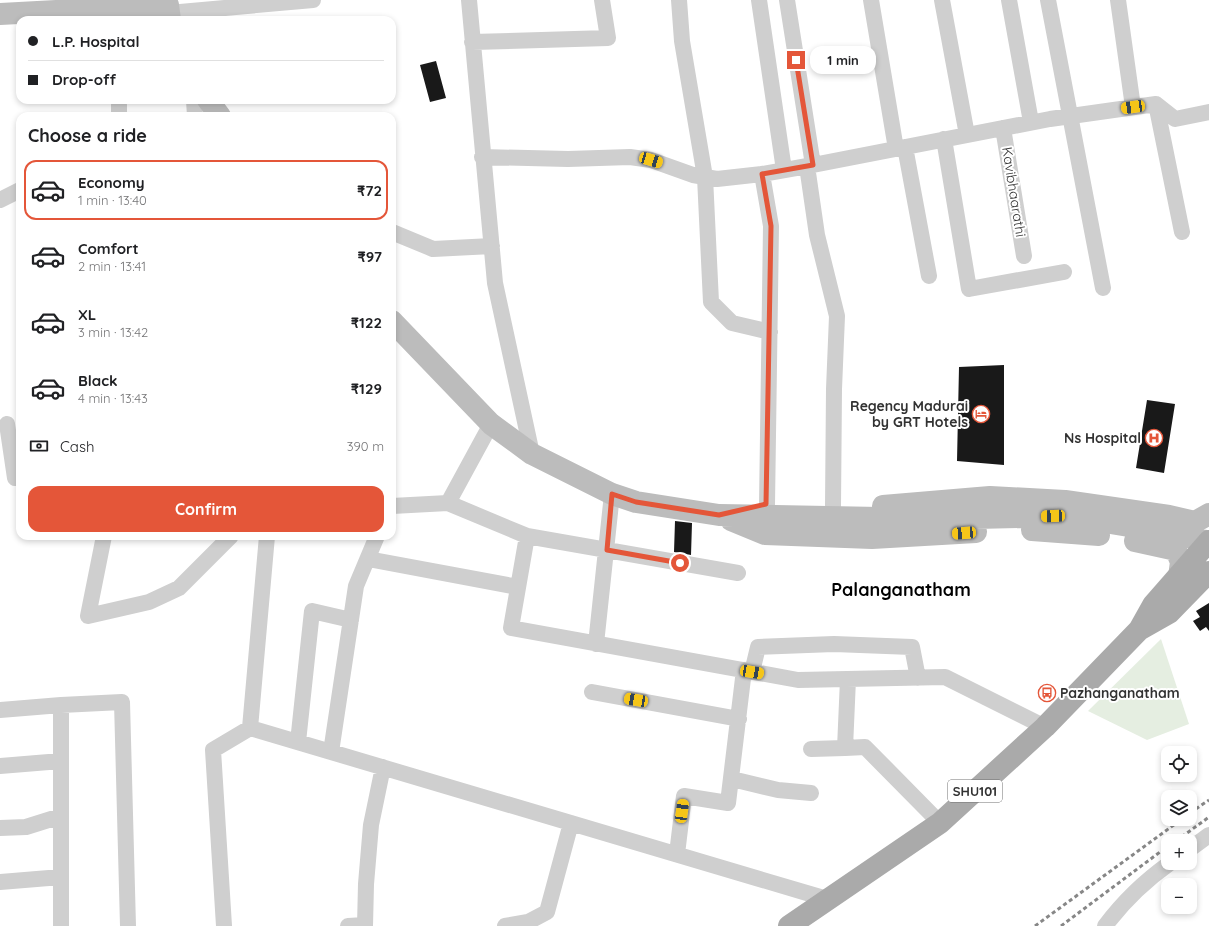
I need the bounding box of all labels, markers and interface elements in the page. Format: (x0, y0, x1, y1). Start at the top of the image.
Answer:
text: L.P. Hospital (52, 32, 140, 51)
callout: 1 min (810, 46, 876, 74)
route end (787, 51, 805, 69)
text: 1 min (827, 52, 859, 68)
text: Drop-off (52, 70, 116, 89)
car (1120, 99, 1146, 115)
text: Choose a ride (28, 124, 147, 147)
street label: Kavibhaarathi (998, 146, 1030, 238)
car (638, 151, 664, 169)
icon: car (30, 172, 66, 208)
text: Economy (78, 173, 145, 192)
text: ₹72 (357, 181, 382, 200)
text: 1 min · 13:40 (78, 192, 147, 208)
icon: car (30, 238, 66, 274)
text: Comfort (78, 239, 139, 258)
text: ₹97 (357, 247, 382, 266)
text: 2 min · 13:41 (78, 258, 146, 274)
icon: car (30, 304, 66, 340)
text: XL (78, 305, 96, 324)
text: ₹122 (351, 313, 382, 332)
text: 3 min · 13:42 (78, 324, 148, 340)
icon: car (30, 370, 66, 406)
text: Black (78, 371, 118, 390)
text: ₹129 (351, 379, 382, 398)
text: 4 min · 13:43 (78, 390, 148, 406)
place label: Regency Madurai by GRT Hotels (850, 397, 968, 431)
hotel icon: Regency Madurai by GRT Hotels (971, 404, 991, 424)
hospital icon: Ns Hospital (1144, 428, 1164, 448)
place label: Ns Hospital (1064, 429, 1141, 447)
icon: cash (28, 435, 50, 457)
text: Cash (60, 437, 94, 456)
text: 390 m (347, 438, 384, 454)
button: Confirm (28, 486, 384, 532)
car (1041, 510, 1065, 522)
car (952, 526, 976, 540)
route start (671, 554, 689, 572)
district label: Palanganatham (831, 578, 971, 601)
car (739, 664, 765, 680)
bus stop icon: Pazhanganatham (1037, 683, 1057, 703)
place label: Pazhanganatham (1060, 684, 1180, 702)
car (623, 692, 649, 708)
map controls (1161, 746, 1197, 914)
button: locate (1161, 746, 1197, 782)
road number: SHU101 (948, 780, 1002, 802)
button: layers (1161, 790, 1197, 826)
car (674, 798, 690, 824)
button: + (1161, 834, 1197, 870)
button: − (1161, 878, 1197, 914)

